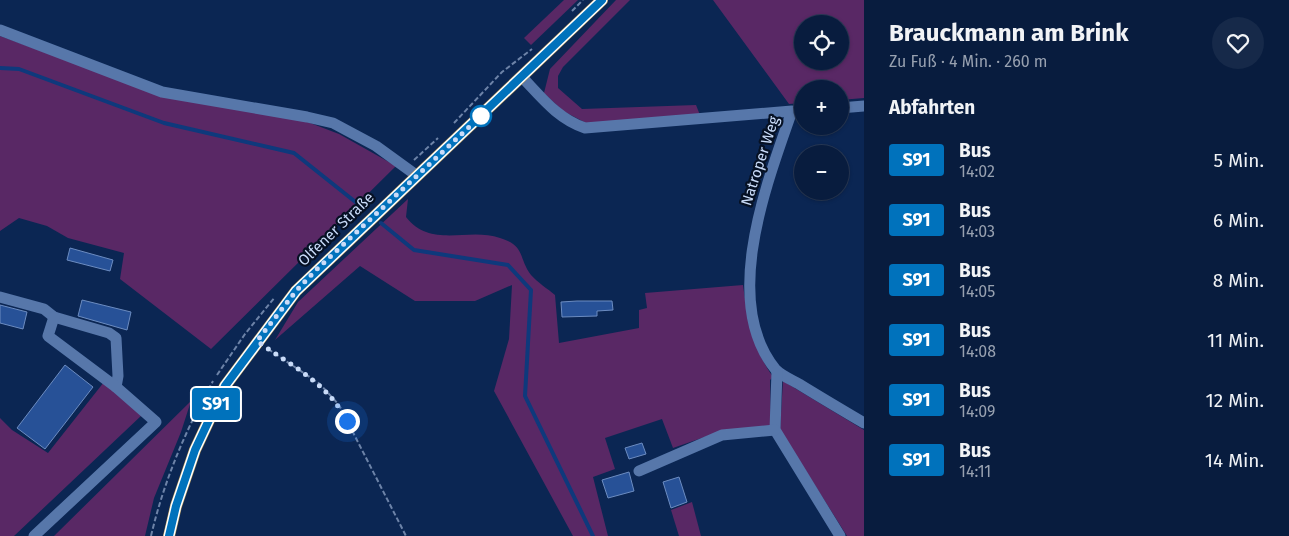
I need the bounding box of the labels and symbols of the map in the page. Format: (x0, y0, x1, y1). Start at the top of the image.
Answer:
unlabelled marker (470, 105, 492, 127)
street label: Natroper Weg (737, 114, 783, 208)
street label: Olfener Straße (294, 188, 378, 270)
line badge: S91 (187, 388, 245, 420)
your location (335, 409, 360, 434)

